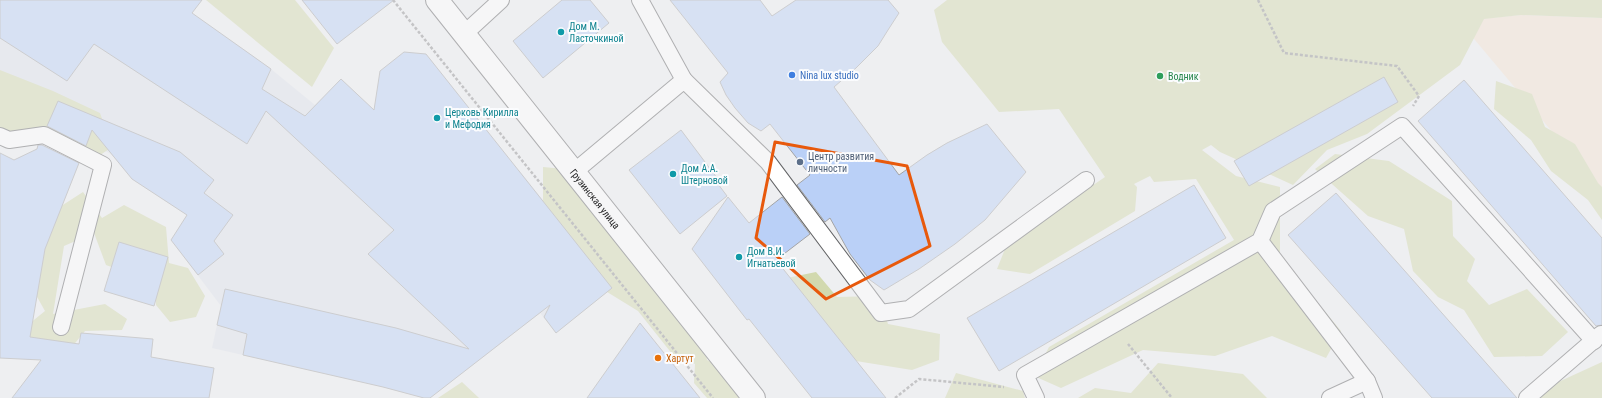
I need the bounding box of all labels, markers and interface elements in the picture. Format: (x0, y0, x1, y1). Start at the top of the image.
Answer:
place label: Дом М. Ласточкиной (569, 21, 624, 44)
marker: Дом М. Ласточкиной (556, 27, 566, 37)
marker: Nina lux studio (787, 70, 797, 80)
place label: Nina lux studio (800, 70, 859, 81)
marker: Водник (1155, 71, 1165, 81)
place label: Водник (1168, 71, 1199, 82)
place label: Церковь Кирилла и Мефодия (445, 107, 519, 130)
marker: Церковь Кирилла и Мефодия (432, 113, 442, 123)
place label: Центр развития личности (808, 151, 874, 174)
marker: Центр развития личности (795, 157, 805, 167)
place label: Дом А.А. Штерновой (681, 163, 728, 186)
street label: Грузинская улица (568, 167, 622, 231)
marker: Дом А.А. Штерновой (668, 169, 678, 179)
place label: Дом В.И. Игнатьевой (747, 246, 796, 269)
marker: Дом В.И. Игнатьевой (734, 252, 744, 262)
marker: Хартут (653, 353, 663, 363)
place label: Хартут (666, 353, 694, 364)

